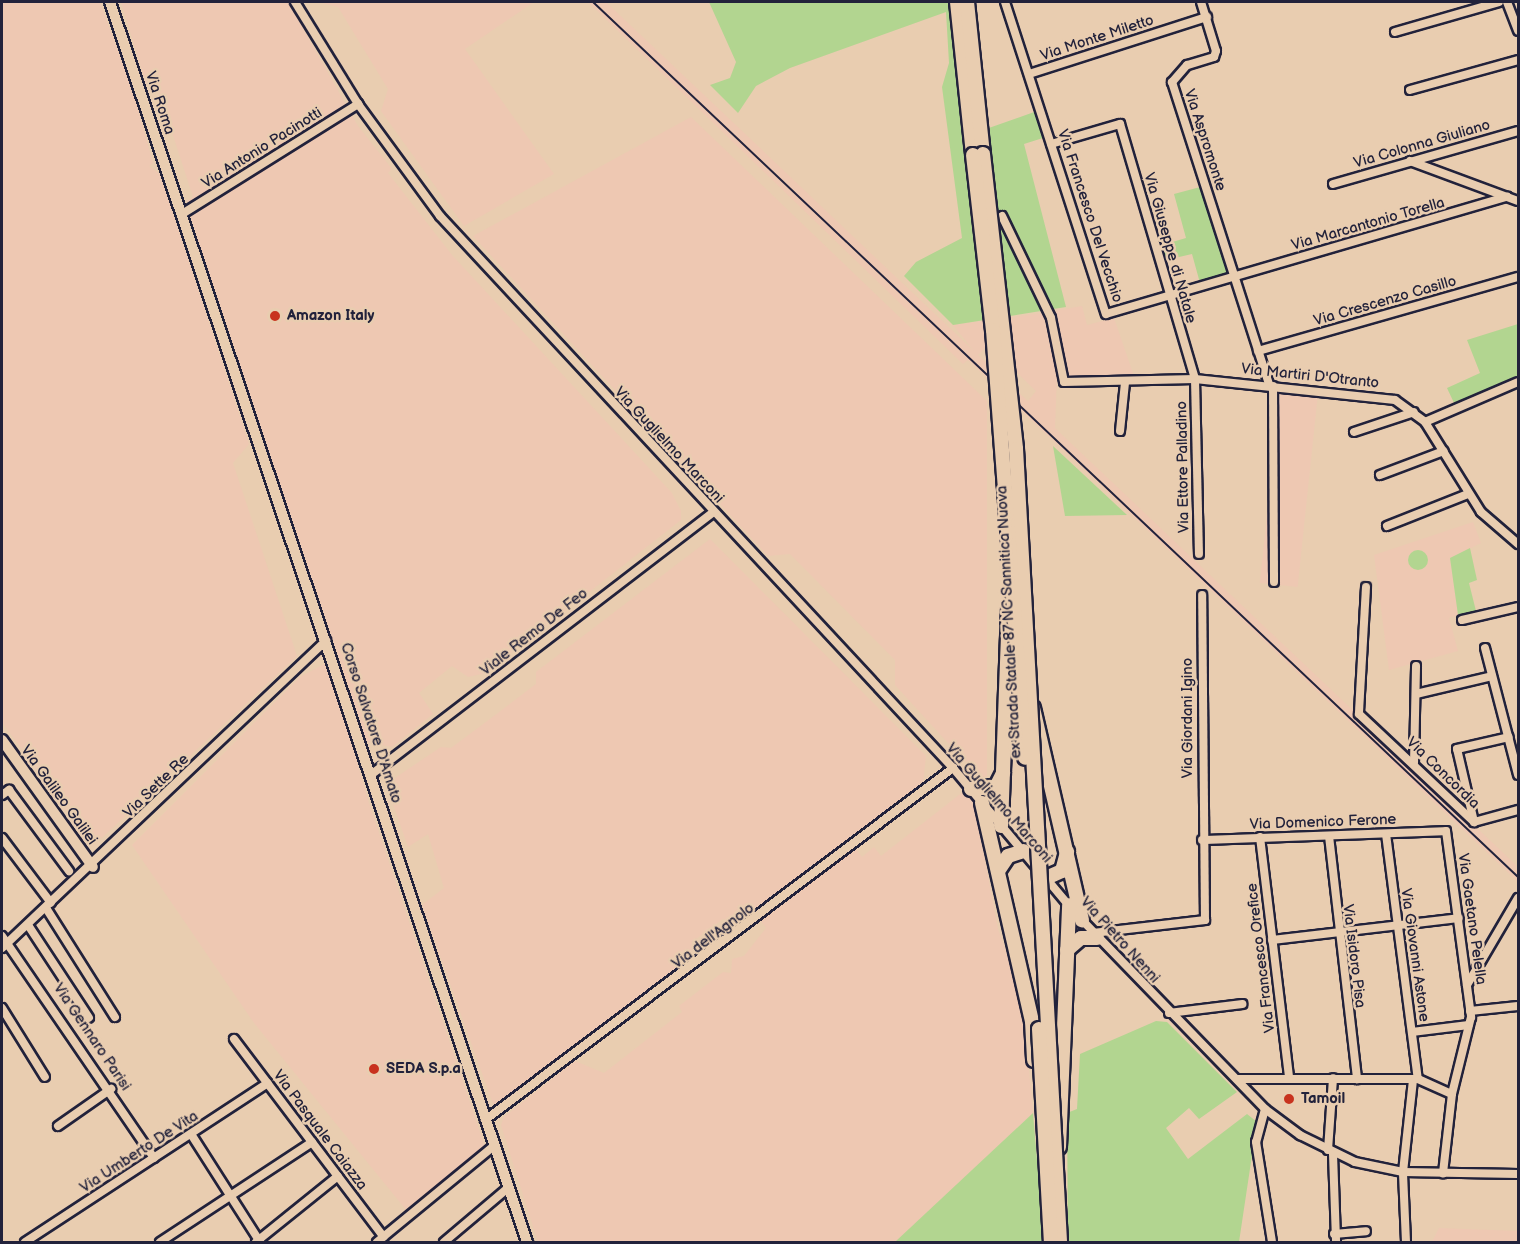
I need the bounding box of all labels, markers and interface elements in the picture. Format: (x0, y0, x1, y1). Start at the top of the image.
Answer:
street label: Via Monte Miletto (1038, 11, 1156, 65)
street label: Via Roma (141, 69, 179, 137)
street label: Via Aspromonte (1180, 87, 1230, 193)
street label: Via Antonio Pacinotti (199, 104, 325, 192)
street label: Via Colonna Giuliano (1352, 116, 1492, 172)
street label: Via Francesco Del Vecchio (1053, 127, 1127, 305)
street label: Via Giuseppe di Natale (1140, 171, 1200, 325)
street label: Via Marcantonio Torella (1289, 193, 1447, 255)
street label: Via Crescenzo Casillo (1312, 272, 1458, 330)
place label: Amazon Italy (287, 307, 374, 325)
marker: Amazon Italy (268, 309, 282, 323)
street label: Via Martiri D'Otranto (1240, 360, 1380, 392)
street label: Via Guglielmo Marconi (610, 383, 728, 507)
street label: Via Ettore Palladino (1173, 401, 1193, 533)
street label: ex Strada Statale 87 NC Sannitica Nuova (993, 484, 1025, 760)
street label: Viale Remo De Feo (477, 584, 591, 680)
street label: Corso Salvatore D'Amato (336, 640, 406, 806)
street label: Via Giordani Igino (1179, 658, 1197, 778)
street label: Via Concordia (1403, 733, 1483, 813)
street label: Via Guglielmo Marconi (942, 739, 1056, 867)
street label: Via Galileo Galilei (17, 742, 101, 848)
street label: Via Sette Re (119, 750, 193, 822)
street label: Via Domenico Ferone (1249, 810, 1397, 834)
street label: Via Gaetano Pelella (1454, 852, 1490, 986)
street label: Via Francesco Orefice (1243, 882, 1279, 1034)
street label: Via Giovanni Astone (1397, 887, 1433, 1023)
street label: Via Pietro Nenni (1076, 893, 1164, 987)
street label: Via dell'Agnolo (668, 899, 758, 973)
street label: Via Isidoro Pisa (1339, 903, 1369, 1009)
street label: Via Gennaro Parisi (49, 980, 135, 1094)
place label: SEDA S.p.a (386, 1060, 461, 1078)
marker: SEDA S.p.a (367, 1062, 381, 1076)
street label: Via Pasquale Caiazza (269, 1066, 371, 1194)
place label: Tamoil (1301, 1090, 1345, 1108)
marker: Tamoil (1282, 1092, 1296, 1106)
street label: Via Umberto De Vita (76, 1107, 202, 1197)

